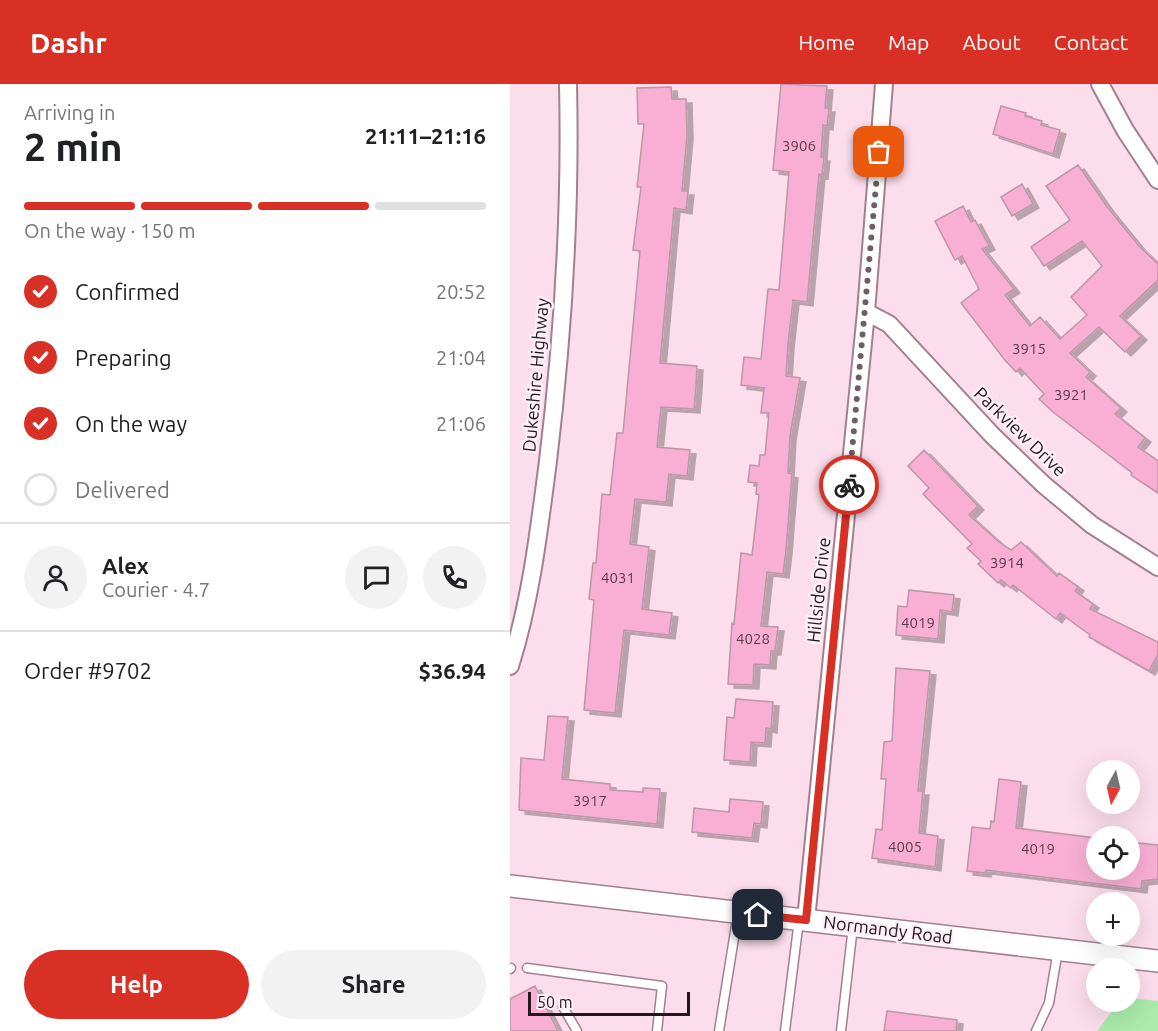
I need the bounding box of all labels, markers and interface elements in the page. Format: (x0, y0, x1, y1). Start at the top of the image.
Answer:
text: Dashr (30, 27, 107, 58)
text: Home (798, 30, 855, 54)
text: Map (888, 30, 929, 54)
text: About (962, 30, 1021, 54)
text: Contact (1054, 30, 1128, 54)
text: Arriving in (24, 101, 115, 124)
text: 21:11–21:16 (365, 123, 486, 148)
text: 2 min (24, 125, 123, 168)
pin (853, 126, 904, 177)
icon: bag (862, 135, 895, 168)
house number: 3906 (782, 137, 816, 154)
text: On the way · 150 m (24, 219, 196, 242)
icon: check (24, 275, 57, 308)
text: Confirmed (75, 279, 180, 304)
text: 20:52 (436, 280, 486, 303)
street label: Dukeshire Highway (518, 297, 552, 453)
house number: 3915 (1012, 340, 1046, 357)
icon: check (24, 341, 57, 374)
text: Preparing (75, 345, 172, 370)
text: 21:04 (436, 346, 486, 369)
street label: Parkview Drive (971, 383, 1071, 480)
house number: 3921 (1054, 386, 1088, 403)
icon: check (24, 407, 57, 440)
text: On the way (75, 411, 187, 436)
text: 21:06 (436, 412, 486, 435)
courier (819, 455, 879, 515)
icon: bike (833, 469, 866, 502)
text: Delivered (75, 477, 170, 502)
street label: Hillside Drive (803, 536, 833, 643)
button: person (24, 546, 87, 609)
button: chat (345, 546, 408, 609)
button: phone (423, 546, 486, 609)
text: Alex (102, 553, 149, 578)
house number: 3914 (990, 554, 1024, 571)
house number: 4031 (601, 569, 635, 586)
text: Courier · 4.7 (102, 578, 210, 601)
house number: 4019 (901, 614, 935, 631)
house number: 4028 (736, 630, 770, 647)
text: Order #9702 (24, 658, 152, 683)
text: $36.94 (419, 658, 486, 683)
north arrow (1086, 760, 1140, 814)
map controls (1086, 760, 1140, 1012)
house number: 3917 (573, 792, 607, 809)
button: locate (1086, 826, 1140, 880)
house number: 4005 (888, 838, 922, 855)
house number: 4019 (1021, 840, 1055, 857)
pin (732, 889, 783, 940)
button: + (1086, 892, 1140, 946)
icon: home (741, 898, 774, 931)
street label: Normandy Road (822, 911, 954, 947)
button: Help (24, 950, 249, 1019)
button: Share (261, 950, 486, 1019)
button: − (1086, 958, 1140, 1012)
scale bar (528, 989, 690, 1016)
text: 50 m (537, 993, 573, 1011)

